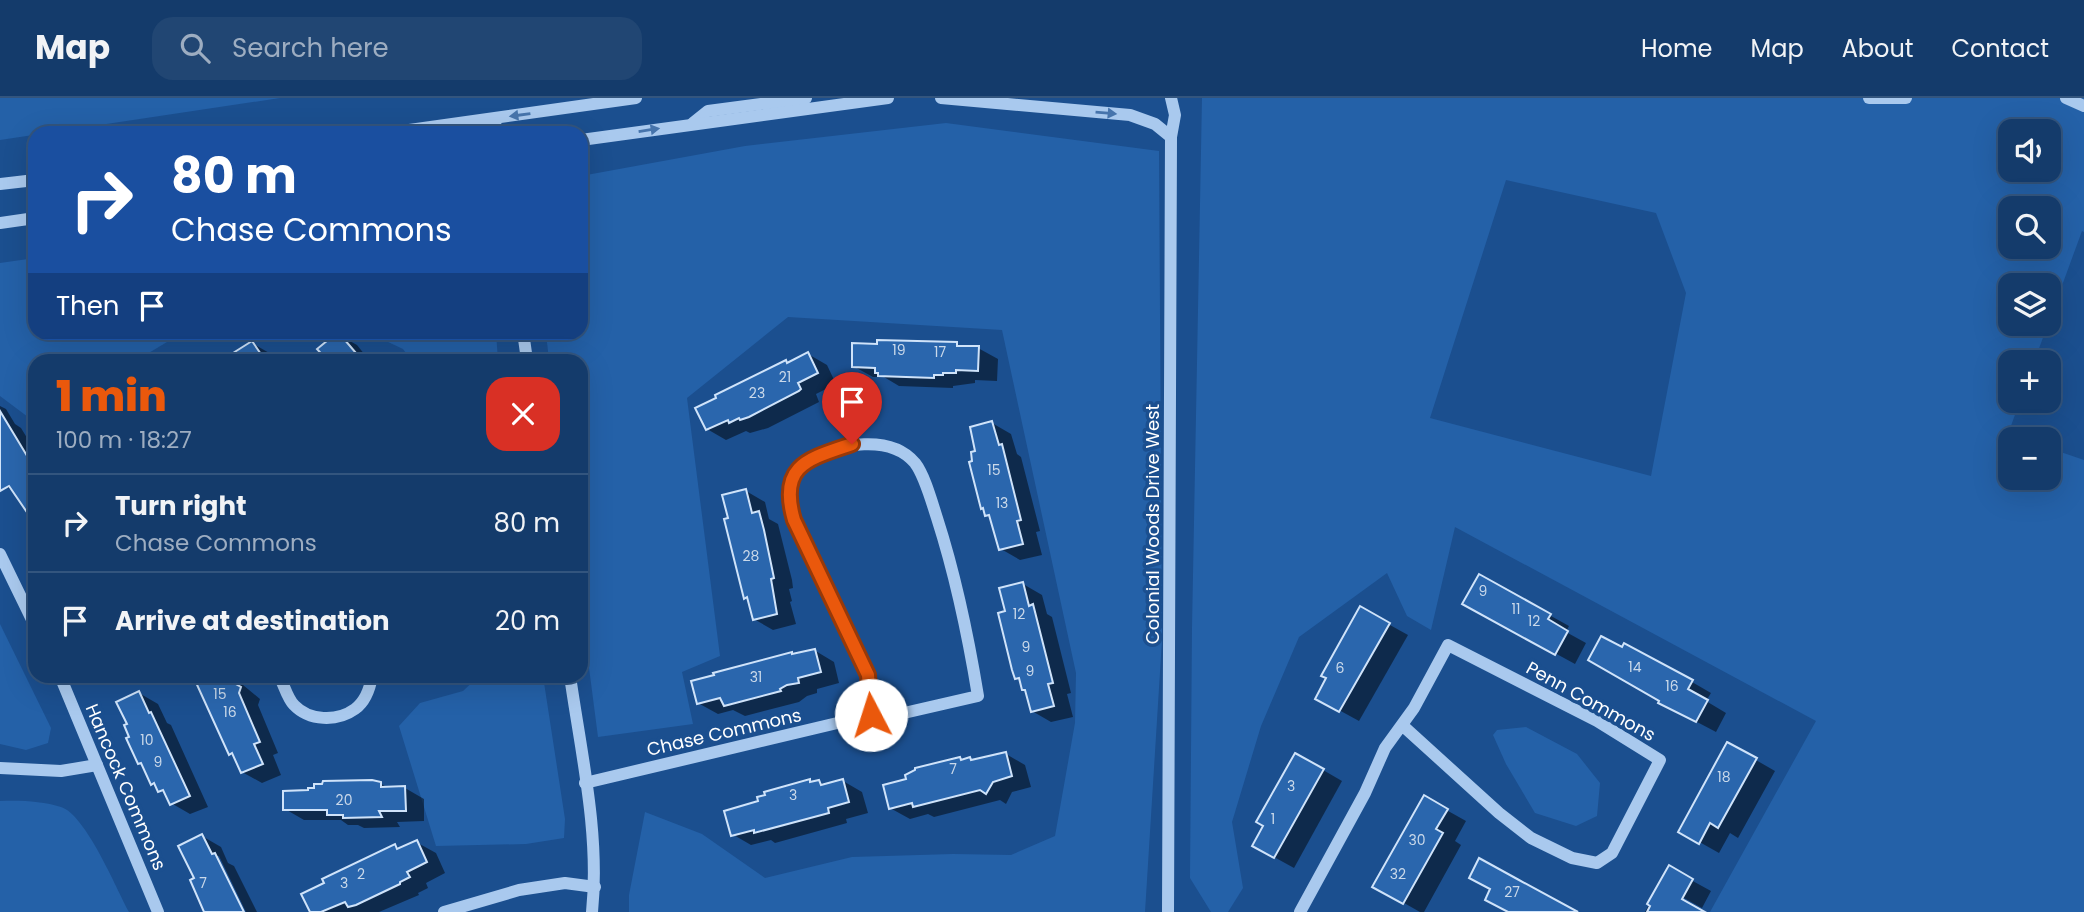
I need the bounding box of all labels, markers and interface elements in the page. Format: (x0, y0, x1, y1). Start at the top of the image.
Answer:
search box (152, 17, 642, 80)
text: Map (35, 24, 110, 71)
icon: search (176, 29, 214, 67)
text: Search here (232, 30, 389, 66)
text: Home (1641, 32, 1713, 65)
text: Map (1751, 32, 1804, 65)
text: About (1842, 32, 1913, 65)
text: Contact (1951, 32, 2049, 65)
one-way arrow (1095, 108, 1117, 119)
one-way arrow (509, 110, 531, 121)
map controls (1998, 119, 2061, 490)
button: sound (1998, 119, 2061, 182)
one-way arrow (638, 124, 660, 135)
text: 80 m (171, 142, 297, 210)
icon: right (56, 154, 147, 245)
button: search (1998, 196, 2061, 259)
text: Chase Commons (171, 207, 452, 252)
button: layers (1998, 273, 2061, 336)
icon: arrive (133, 287, 171, 325)
text: Then (56, 288, 119, 324)
house number: 19 (892, 340, 906, 360)
house number: 17 (934, 342, 946, 362)
button: + (1998, 350, 2061, 413)
text: 1 min (56, 367, 167, 426)
house number: 21 (779, 367, 791, 387)
pin (822, 372, 882, 444)
button: close (486, 377, 560, 451)
house number: 23 (749, 383, 765, 403)
icon: arrive (833, 383, 871, 421)
street label: Colonial Woods Drive West (1140, 404, 1165, 644)
text: 100 m · 18:27 (56, 424, 192, 456)
button: − (1998, 427, 2061, 490)
house number: 15 (987, 460, 1001, 480)
text: Turn right (115, 488, 247, 524)
house number: 13 (996, 493, 1008, 513)
icon: right (56, 504, 94, 542)
text: 80 m (494, 505, 560, 541)
text: Chase Commons (115, 527, 317, 559)
house number: 28 (743, 546, 760, 566)
house number: 9 (1479, 581, 1487, 601)
house number: 11 (1512, 599, 1520, 619)
icon: arrive (56, 602, 94, 640)
text: Arrive at destination (115, 603, 390, 639)
text: 20 m (495, 603, 560, 639)
house number: 12 (1013, 604, 1025, 624)
house number: 12 (1528, 611, 1540, 631)
house number: 9 (1022, 637, 1030, 657)
street label: Penn Commons (1522, 655, 1660, 747)
house number: 14 (1628, 657, 1642, 677)
house number: 6 (1336, 658, 1345, 678)
house number: 9 (1026, 661, 1034, 681)
house number: 31 (750, 667, 762, 687)
house number: 16 (1665, 676, 1679, 696)
position arrow (834, 678, 908, 752)
house number: 15 (213, 684, 227, 704)
street label: Hancock Commons (80, 700, 172, 874)
house number: 16 (223, 702, 237, 722)
street label: Chase Commons (644, 702, 804, 762)
house number: 10 (140, 730, 154, 750)
house number: 9 (154, 752, 162, 772)
house number: 7 (949, 759, 957, 779)
house number: 18 (1717, 767, 1731, 787)
house number: 3 (1287, 776, 1295, 796)
house number: 3 (789, 785, 797, 805)
house number: 20 (336, 790, 352, 810)
house number: 1 (1271, 809, 1275, 829)
house number: 30 (1408, 830, 1426, 850)
house number: 2 (357, 864, 365, 884)
house number: 32 (1390, 864, 1406, 884)
house number: 7 (199, 873, 207, 893)
house number: 3 (340, 873, 348, 893)
house number: 27 (1504, 882, 1520, 902)

